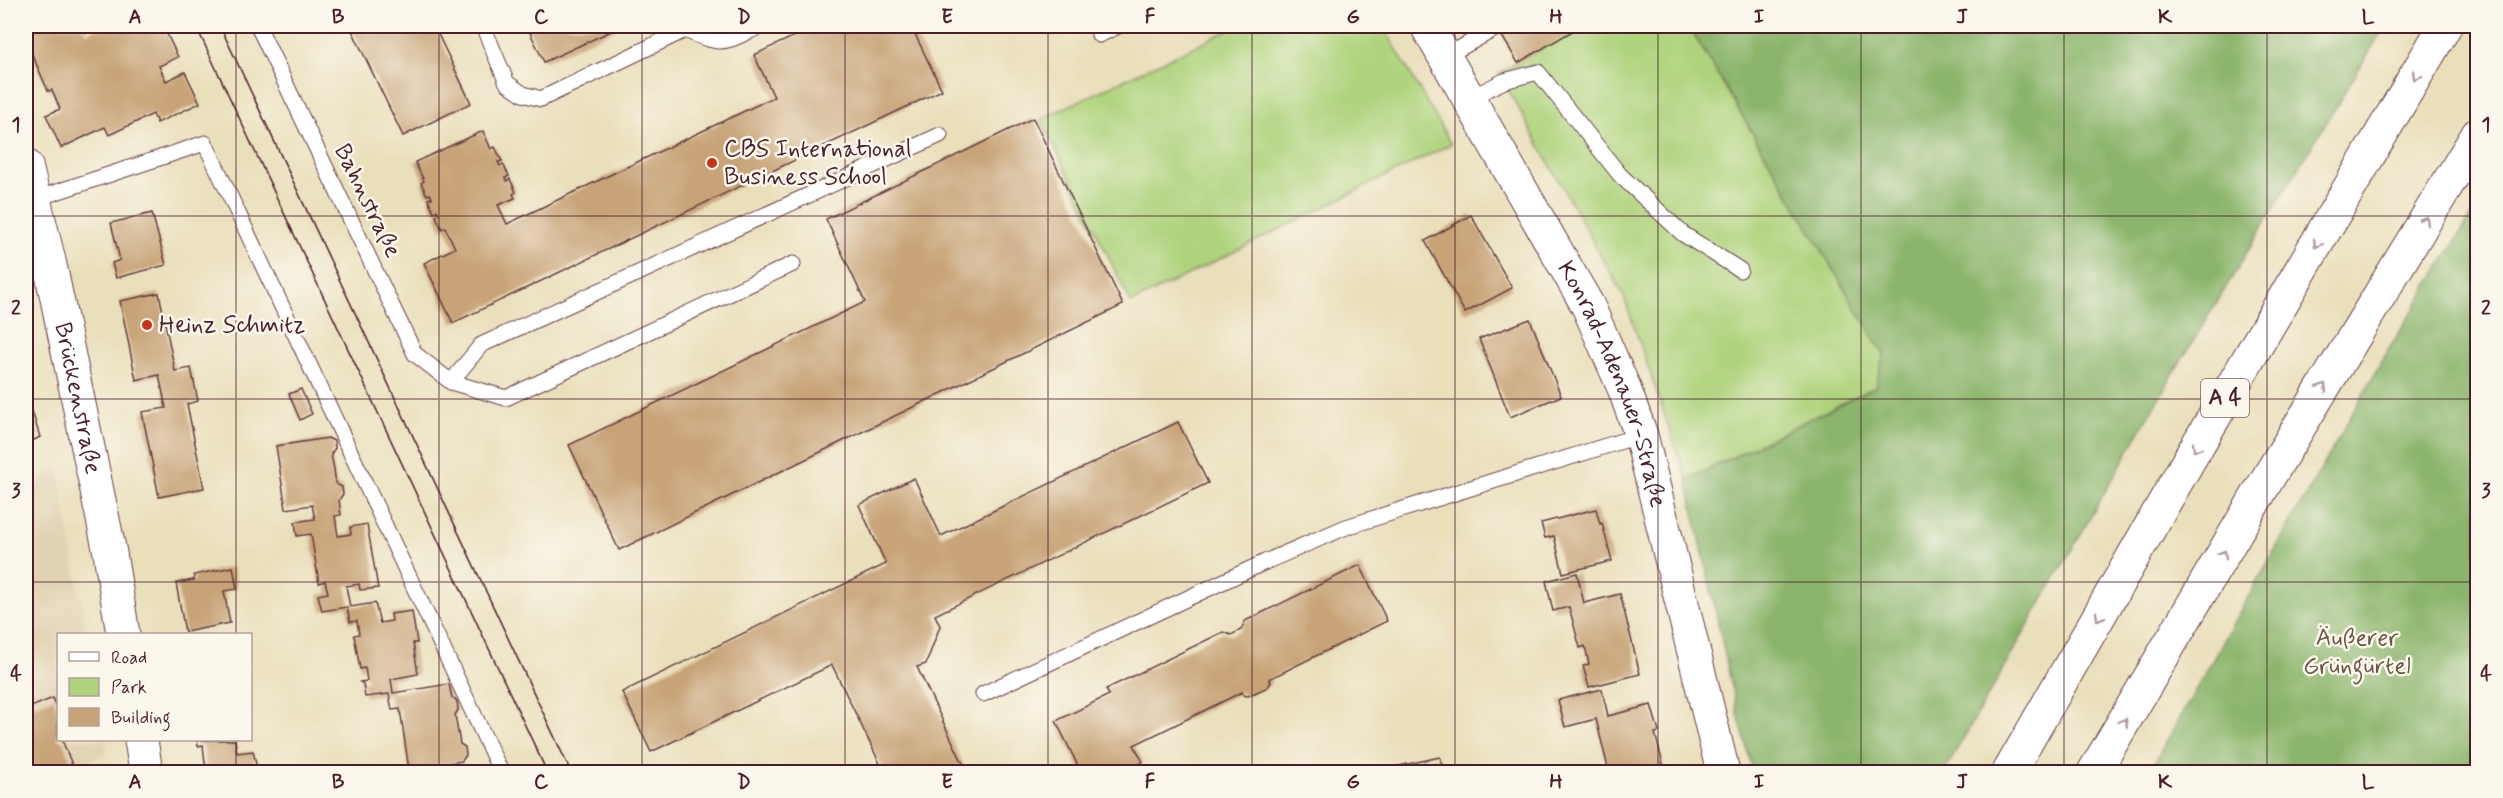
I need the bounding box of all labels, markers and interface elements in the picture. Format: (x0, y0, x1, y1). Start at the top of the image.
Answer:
text: A (128, 4, 142, 31)
text: B (332, 4, 345, 31)
text: C (534, 4, 549, 31)
text: D (737, 4, 751, 31)
text: E (941, 4, 953, 31)
text: F (1145, 4, 1156, 31)
text: G (1346, 4, 1360, 31)
text: H (1549, 4, 1563, 31)
text: I (1754, 4, 1764, 31)
text: J (1956, 4, 1968, 31)
text: K (2158, 4, 2173, 31)
text: L (2362, 4, 2375, 31)
one-way arrow (2411, 70, 2423, 80)
text: 1 (12, 112, 20, 139)
text: 1 (2482, 112, 2490, 139)
place label: CBS International Business School (724, 134, 912, 193)
street label: Bahnstraße (326, 139, 408, 263)
marker: CBS International Business School (705, 156, 719, 170)
one-way arrow (2417, 216, 2429, 226)
one-way arrow (2312, 238, 2324, 248)
street label: Konrad-Adenauer-Straße (1550, 255, 1674, 511)
text: 2 (11, 295, 21, 322)
text: 2 (2481, 295, 2491, 322)
place label: Heinz Schmitz (159, 310, 305, 341)
marker: Heinz Schmitz (140, 318, 154, 332)
street label: Brückenstraße (47, 320, 109, 477)
road number: A 4 (2201, 379, 2249, 417)
one-way arrow (2316, 383, 2328, 393)
one-way arrow (2192, 442, 2203, 452)
text: 3 (11, 478, 21, 505)
text: 3 (2481, 478, 2491, 505)
one-way arrow (2216, 550, 2227, 560)
one-way arrow (2094, 611, 2106, 621)
park label: Äußerer Grüngürtel (2303, 623, 2411, 685)
legend (57, 633, 252, 741)
text: Road (111, 646, 147, 670)
text: 4 (10, 661, 22, 688)
text: 4 (2480, 661, 2492, 688)
text: Park (111, 676, 147, 700)
text: Building (111, 706, 171, 732)
one-way arrow (2117, 718, 2128, 728)
text: A (128, 769, 142, 796)
text: B (332, 769, 345, 796)
text: C (534, 769, 549, 796)
text: D (737, 769, 751, 796)
text: E (941, 769, 953, 796)
text: F (1145, 769, 1156, 796)
text: G (1346, 769, 1360, 796)
text: H (1549, 769, 1563, 796)
text: I (1754, 769, 1764, 796)
text: J (1956, 769, 1968, 796)
text: K (2158, 769, 2173, 796)
text: L (2362, 769, 2375, 796)

